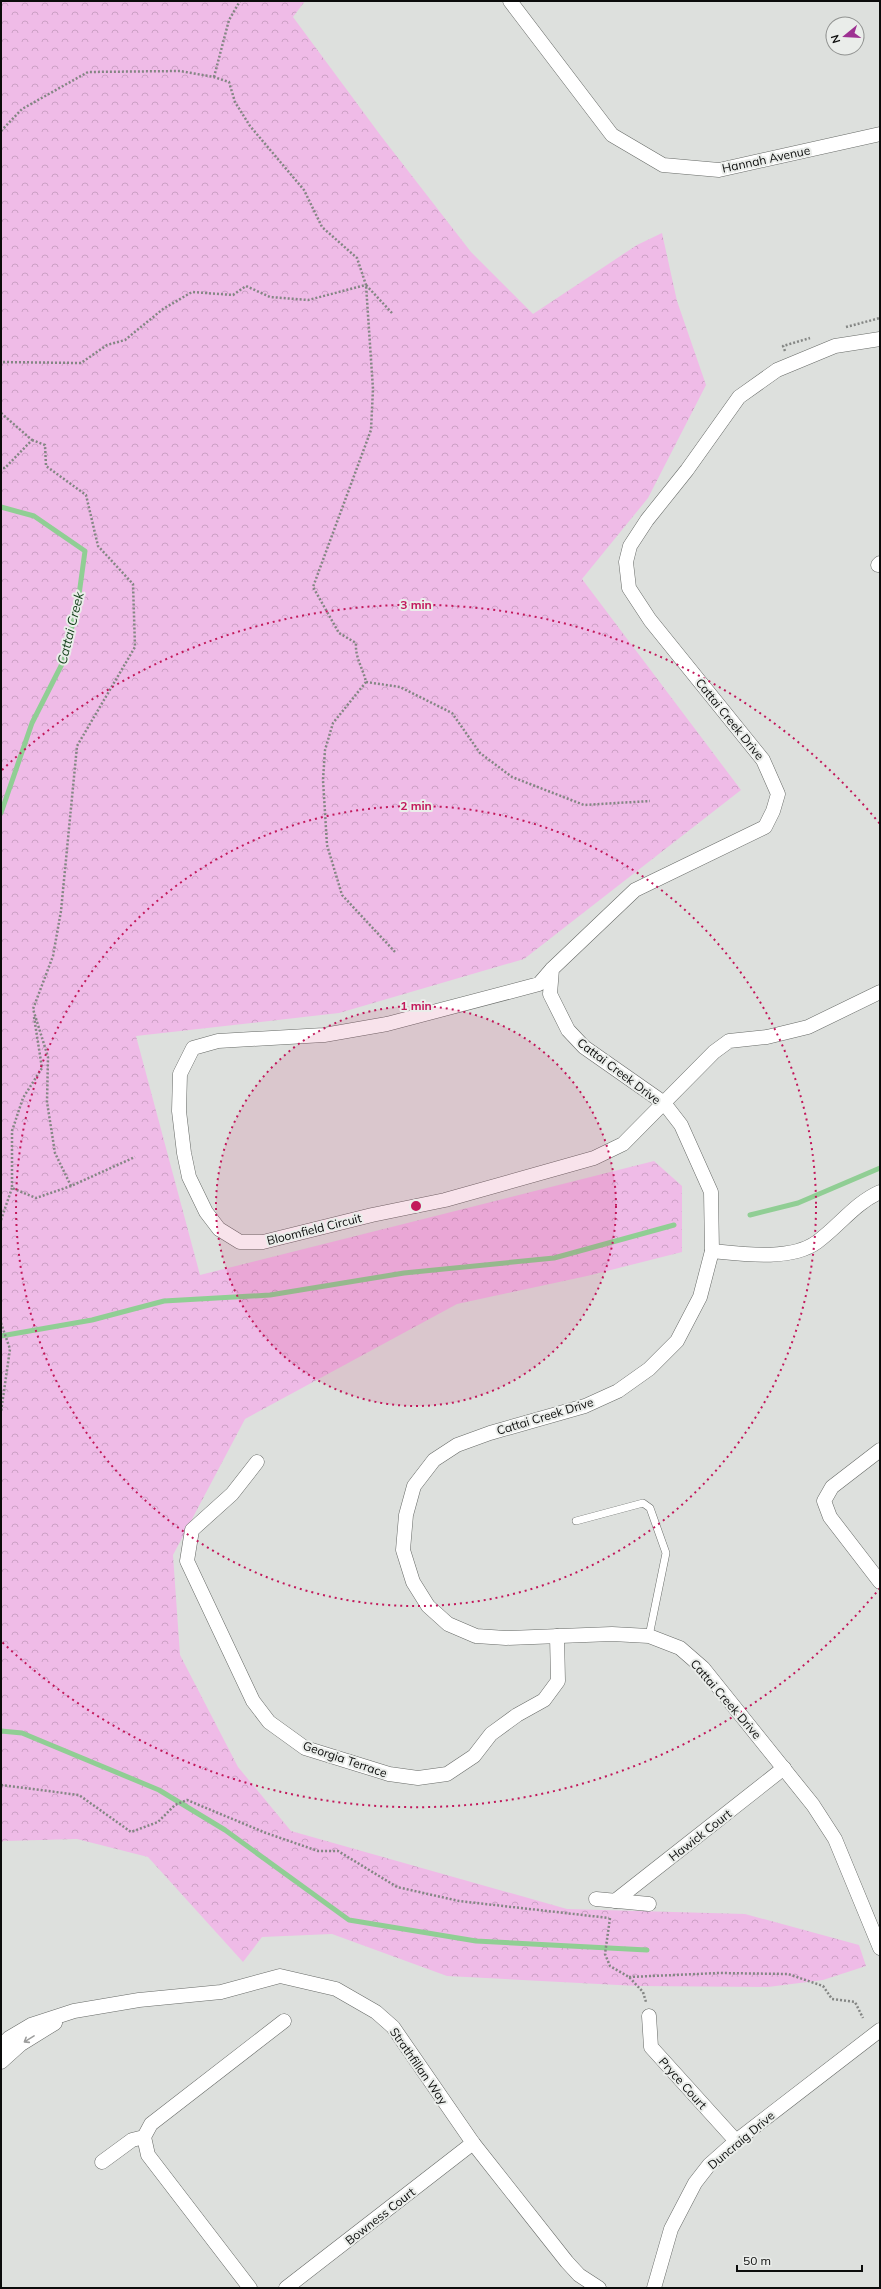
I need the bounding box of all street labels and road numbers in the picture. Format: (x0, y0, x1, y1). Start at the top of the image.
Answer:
street label: Hannah Avenue (721, 142, 811, 176)
street label: Cattai Creek Drive (693, 675, 767, 763)
street label: Cattai Creek Drive (574, 1035, 664, 1107)
street label: Bloomfield Circuit (265, 1210, 363, 1248)
street label: Cattai Creek Drive (495, 1394, 595, 1438)
street label: Cattai Creek Drive (687, 1656, 765, 1742)
street label: Georgia Terrace (301, 1738, 389, 1780)
street label: Hawick Court (666, 1806, 734, 1864)
street label: Strathfillan Way (387, 2025, 451, 2108)
street label: Pryce Court (656, 2054, 710, 2112)
street label: Duncraig Drive (705, 2108, 777, 2172)
street label: Bowness Court (342, 2184, 418, 2248)

